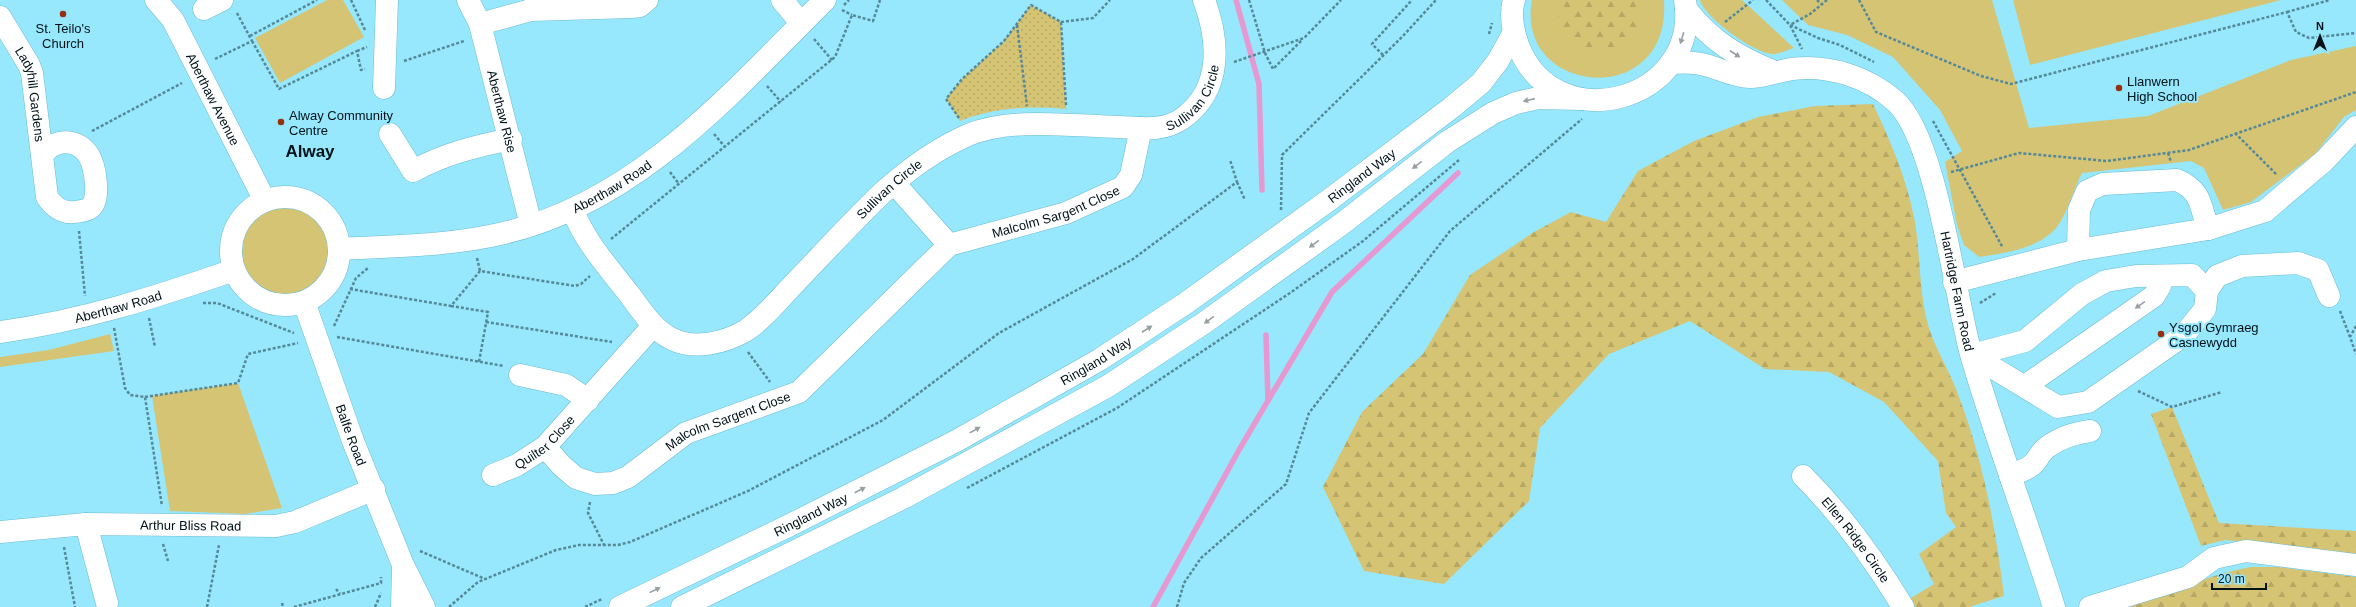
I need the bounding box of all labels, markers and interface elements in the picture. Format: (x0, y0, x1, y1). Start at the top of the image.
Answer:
marker: St. Teilo's Church (58, 9, 68, 19)
north arrow (2300, 16, 2340, 56)
text: N (2316, 20, 2324, 32)
place label: St. Teilo's Church (36, 21, 91, 51)
one-way arrow (1679, 33, 1685, 45)
street label: Ladyhill Gardens (12, 44, 48, 143)
street label: Aberthaw Avenue (183, 50, 243, 148)
one-way arrow (1730, 50, 1740, 58)
street label: Sullivan Circle (1164, 64, 1221, 133)
street label: Aberthaw Rise (485, 69, 520, 154)
place label: Llanwern High School (2127, 74, 2197, 104)
marker: Llanwern High School (2114, 83, 2124, 93)
one-way arrow (1522, 97, 1535, 103)
place label: Alway Community Centre (289, 108, 394, 138)
marker: Alway Community Centre (276, 117, 286, 127)
district label: Alway (285, 142, 335, 161)
street label: Ringland Way (1325, 145, 1398, 206)
street label: Sullivan Circle (853, 156, 925, 222)
street label: Aberthaw Road (570, 157, 654, 216)
one-way arrow (1412, 161, 1423, 169)
street label: Malcolm Sargent Close (990, 182, 1122, 240)
street label: Hartridge Farm Road (1938, 230, 1977, 353)
one-way arrow (1309, 240, 1319, 248)
street label: Aberthaw Road (73, 287, 163, 325)
one-way arrow (2135, 301, 2145, 309)
one-way arrow (1203, 316, 1214, 324)
place label: Ysgol Gymraeg Casnewydd (2169, 320, 2259, 350)
one-way arrow (1141, 325, 1153, 332)
marker: Ysgol Gymraeg Casnewydd (2156, 329, 2166, 339)
street label: Ringland Way (1058, 333, 1135, 388)
street label: Malcolm Sargent Close (662, 388, 792, 454)
street label: Balfe Road (333, 402, 370, 468)
street label: Quilter Close (512, 412, 577, 472)
one-way arrow (969, 427, 981, 434)
one-way arrow (854, 486, 865, 493)
street label: Ringland Way (771, 489, 850, 539)
street label: Ellen Ridge Circle (1819, 494, 1893, 585)
street label: Arthur Bliss Road (140, 517, 241, 533)
scale bar (2212, 565, 2266, 591)
text: 20 m (2218, 572, 2245, 586)
one-way arrow (649, 587, 661, 593)

